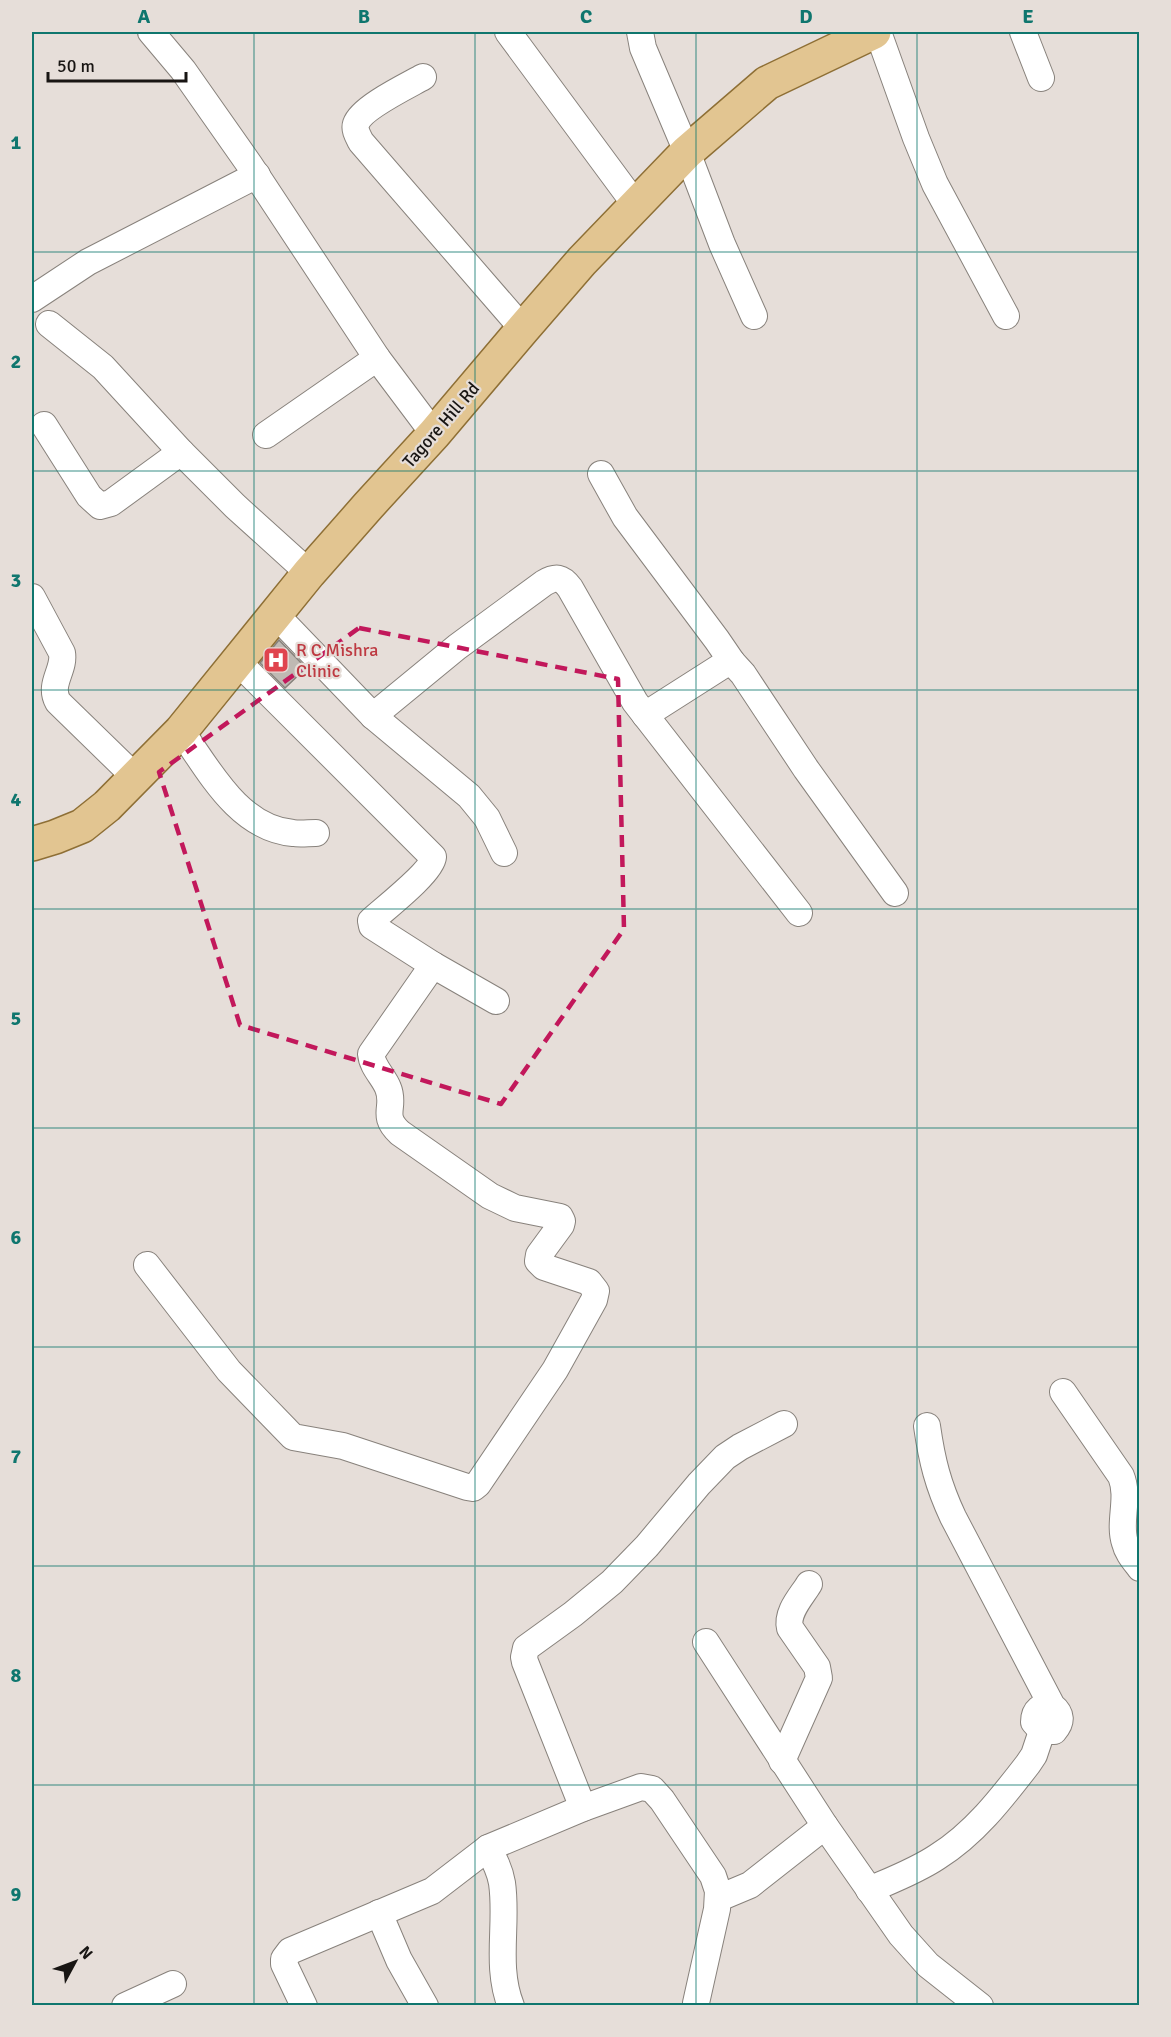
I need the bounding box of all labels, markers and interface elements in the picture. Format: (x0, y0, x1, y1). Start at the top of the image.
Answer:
text: A (138, 4, 151, 29)
text: B (358, 4, 370, 29)
text: C (580, 4, 592, 29)
text: D (799, 4, 813, 29)
text: E (1022, 4, 1034, 29)
scale bar (48, 45, 186, 83)
text: 50 m (57, 55, 95, 77)
text: 1 (11, 130, 22, 155)
text: 2 (11, 349, 21, 374)
street label: Tagore Hill Rd (398, 378, 484, 472)
text: 3 (11, 568, 21, 593)
place label: R C Mishra Clinic (296, 639, 378, 682)
hospital icon: R C Mishra Clinic (261, 645, 291, 675)
text: 4 (11, 787, 22, 812)
text: 5 (11, 1006, 21, 1031)
text: 6 (11, 1225, 22, 1250)
text: 7 (11, 1444, 22, 1469)
text: 8 (11, 1663, 22, 1688)
text: 9 (11, 1882, 22, 1907)
north arrow (45, 1932, 105, 1992)
text: N (74, 1942, 97, 1964)

